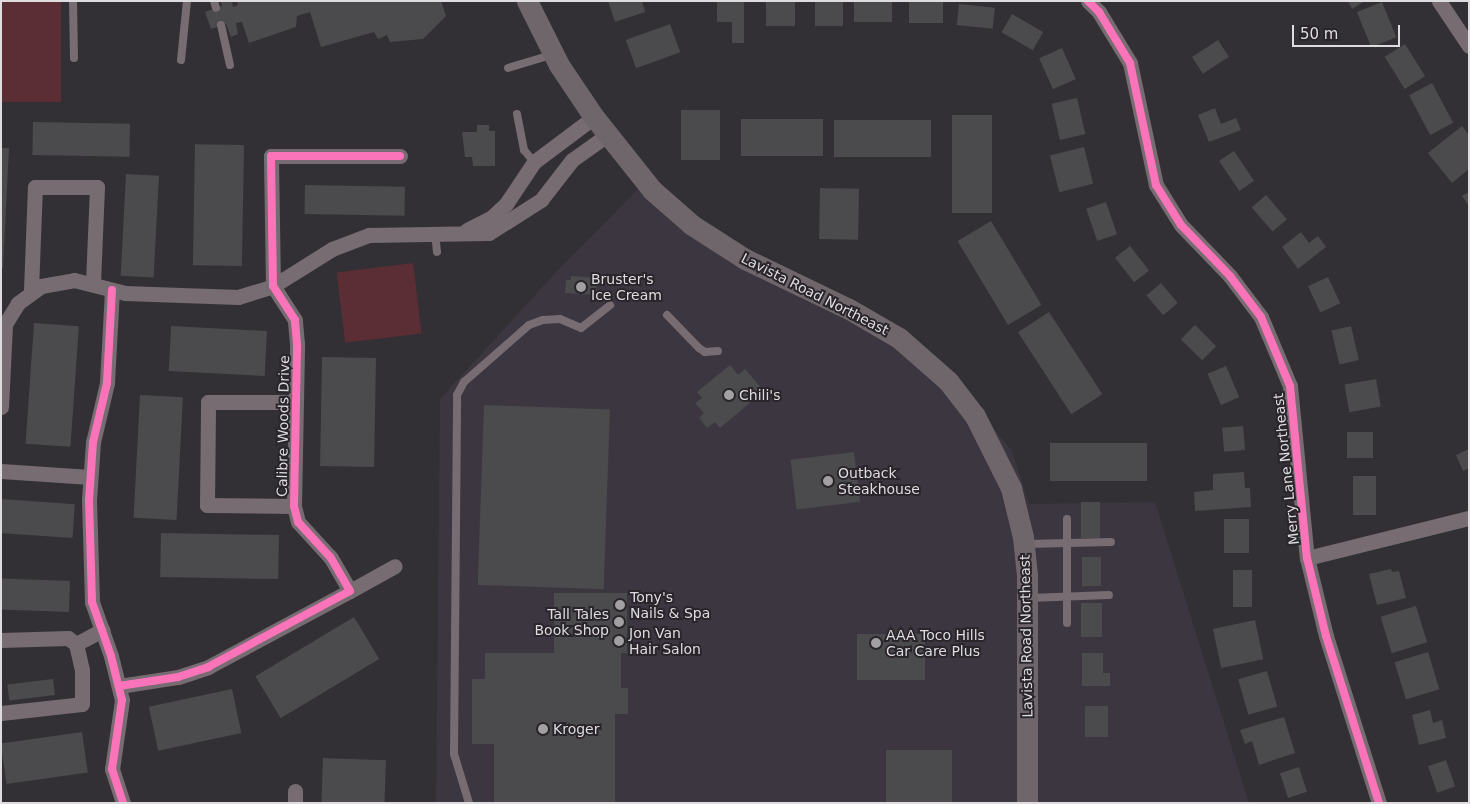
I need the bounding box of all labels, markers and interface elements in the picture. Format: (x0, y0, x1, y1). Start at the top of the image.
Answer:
scale bar (1295, 15, 1402, 47)
text: 50 m (1300, 25, 1338, 43)
street label: Lavista Road Northeast (739, 249, 891, 339)
place label: Bruster's Ice Cream (591, 271, 662, 304)
marker: Bruster's Ice Cream (575, 281, 587, 293)
street label: Calibre Woods Drive (273, 355, 293, 497)
place label: Chili's (739, 387, 780, 403)
marker: Chili's (723, 389, 735, 401)
street label: Merry Lane Northeast (1270, 392, 1302, 546)
place label: Outback Steakhouse (838, 465, 920, 498)
marker: Outback Steakhouse (822, 475, 834, 487)
street label: Lavista Road Northeast (1016, 554, 1036, 718)
place label: Tony's Nails & Spa (630, 589, 710, 622)
marker: Tony's Nails & Spa (614, 599, 626, 611)
place label: Tall Tales Book Shop (534, 606, 609, 638)
marker: Tall Tales Book Shop (613, 616, 625, 628)
place label: Jon Van Hair Salon (629, 625, 701, 658)
place label: AAA Toco Hills Car Care Plus (886, 627, 985, 660)
marker: Jon Van Hair Salon (613, 635, 625, 647)
marker: AAA Toco Hills Car Care Plus (870, 637, 882, 649)
place label: Kroger (553, 721, 599, 737)
marker: Kroger (537, 723, 549, 735)

